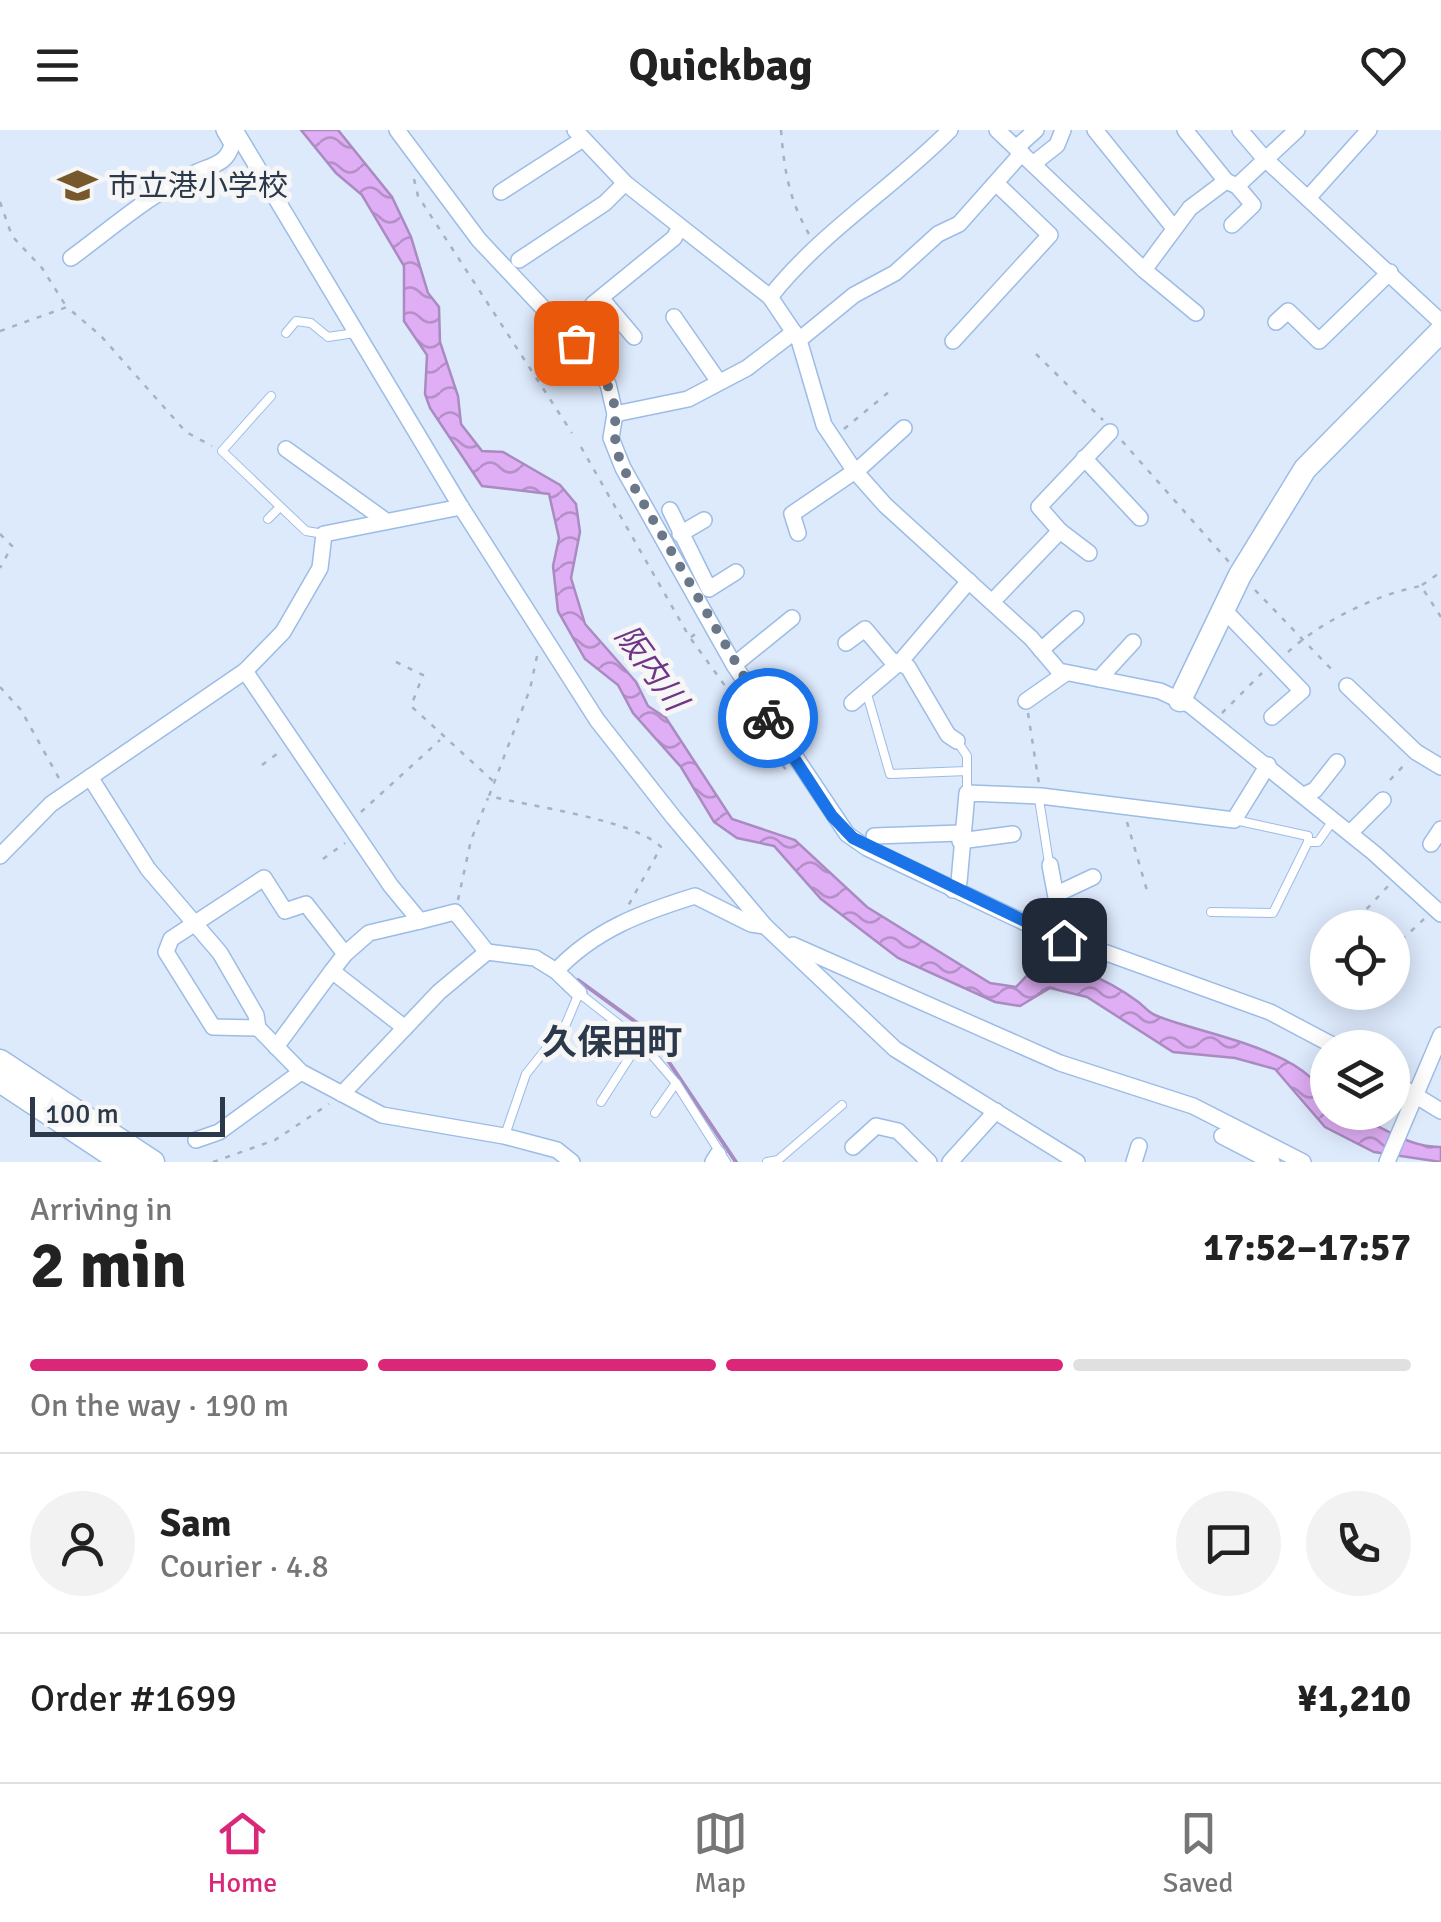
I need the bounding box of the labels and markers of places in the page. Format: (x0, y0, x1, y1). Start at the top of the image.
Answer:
school or university icon: 市立港小学校 (57, 165, 99, 207)
place label: 市立港小学校 (108, 168, 288, 205)
pin (534, 301, 619, 386)
pin (1022, 898, 1107, 983)

